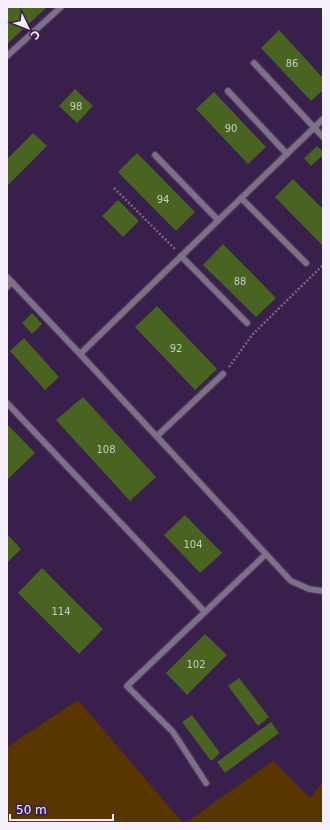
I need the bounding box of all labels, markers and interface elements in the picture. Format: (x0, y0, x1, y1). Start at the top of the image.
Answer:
north arrow (8, 8, 48, 48)
text: С (27, 27, 42, 42)
house number: 86 (286, 58, 298, 69)
house number: 98 (70, 101, 82, 112)
house number: 90 (225, 123, 237, 134)
house number: 94 (157, 194, 169, 205)
house number: 88 (234, 276, 246, 287)
house number: 92 (170, 343, 182, 354)
house number: 108 (96, 444, 116, 455)
house number: 104 (183, 539, 203, 550)
house number: 114 (51, 606, 71, 617)
house number: 102 (186, 659, 206, 670)
scale bar (10, 796, 113, 822)
text: 50 m (16, 803, 47, 817)

